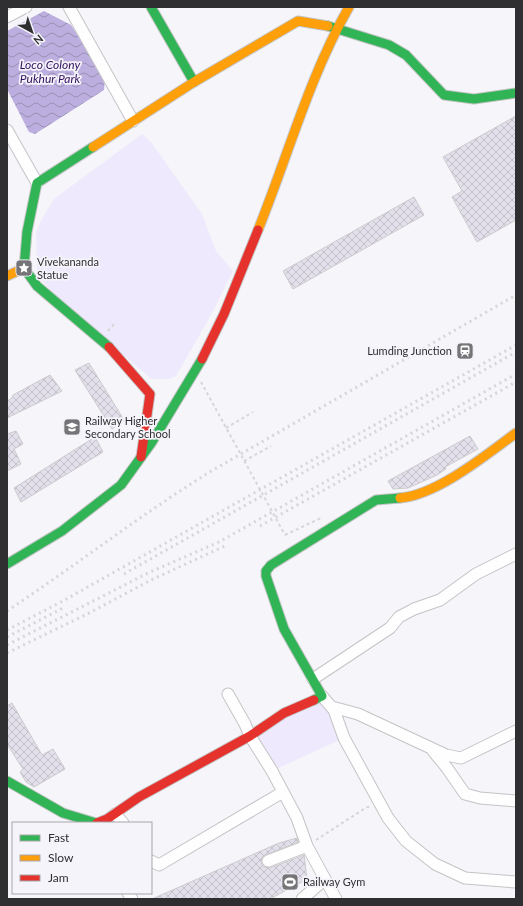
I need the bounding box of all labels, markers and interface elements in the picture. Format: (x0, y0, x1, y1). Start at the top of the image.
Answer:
north arrow (12, 12, 52, 52)
text: N (31, 32, 46, 48)
water label: Loco Colony Pukhur Park (20, 57, 80, 86)
place label: Vivekananda Statue (37, 255, 99, 281)
place icon: Vivekananda Statue (14, 258, 34, 278)
station icon: Lumding Junction (455, 341, 475, 361)
place label: Lumding Junction (367, 344, 452, 357)
place label: Railway Higher Secondary School (85, 414, 171, 440)
school or university icon: Railway Higher Secondary School (62, 417, 82, 437)
legend (12, 822, 152, 894)
text: Fast (48, 830, 70, 845)
text: Slow (48, 850, 74, 865)
text: Jam (48, 870, 69, 885)
sports icon: Railway Gym (280, 872, 300, 892)
place label: Railway Gym (303, 875, 365, 888)

